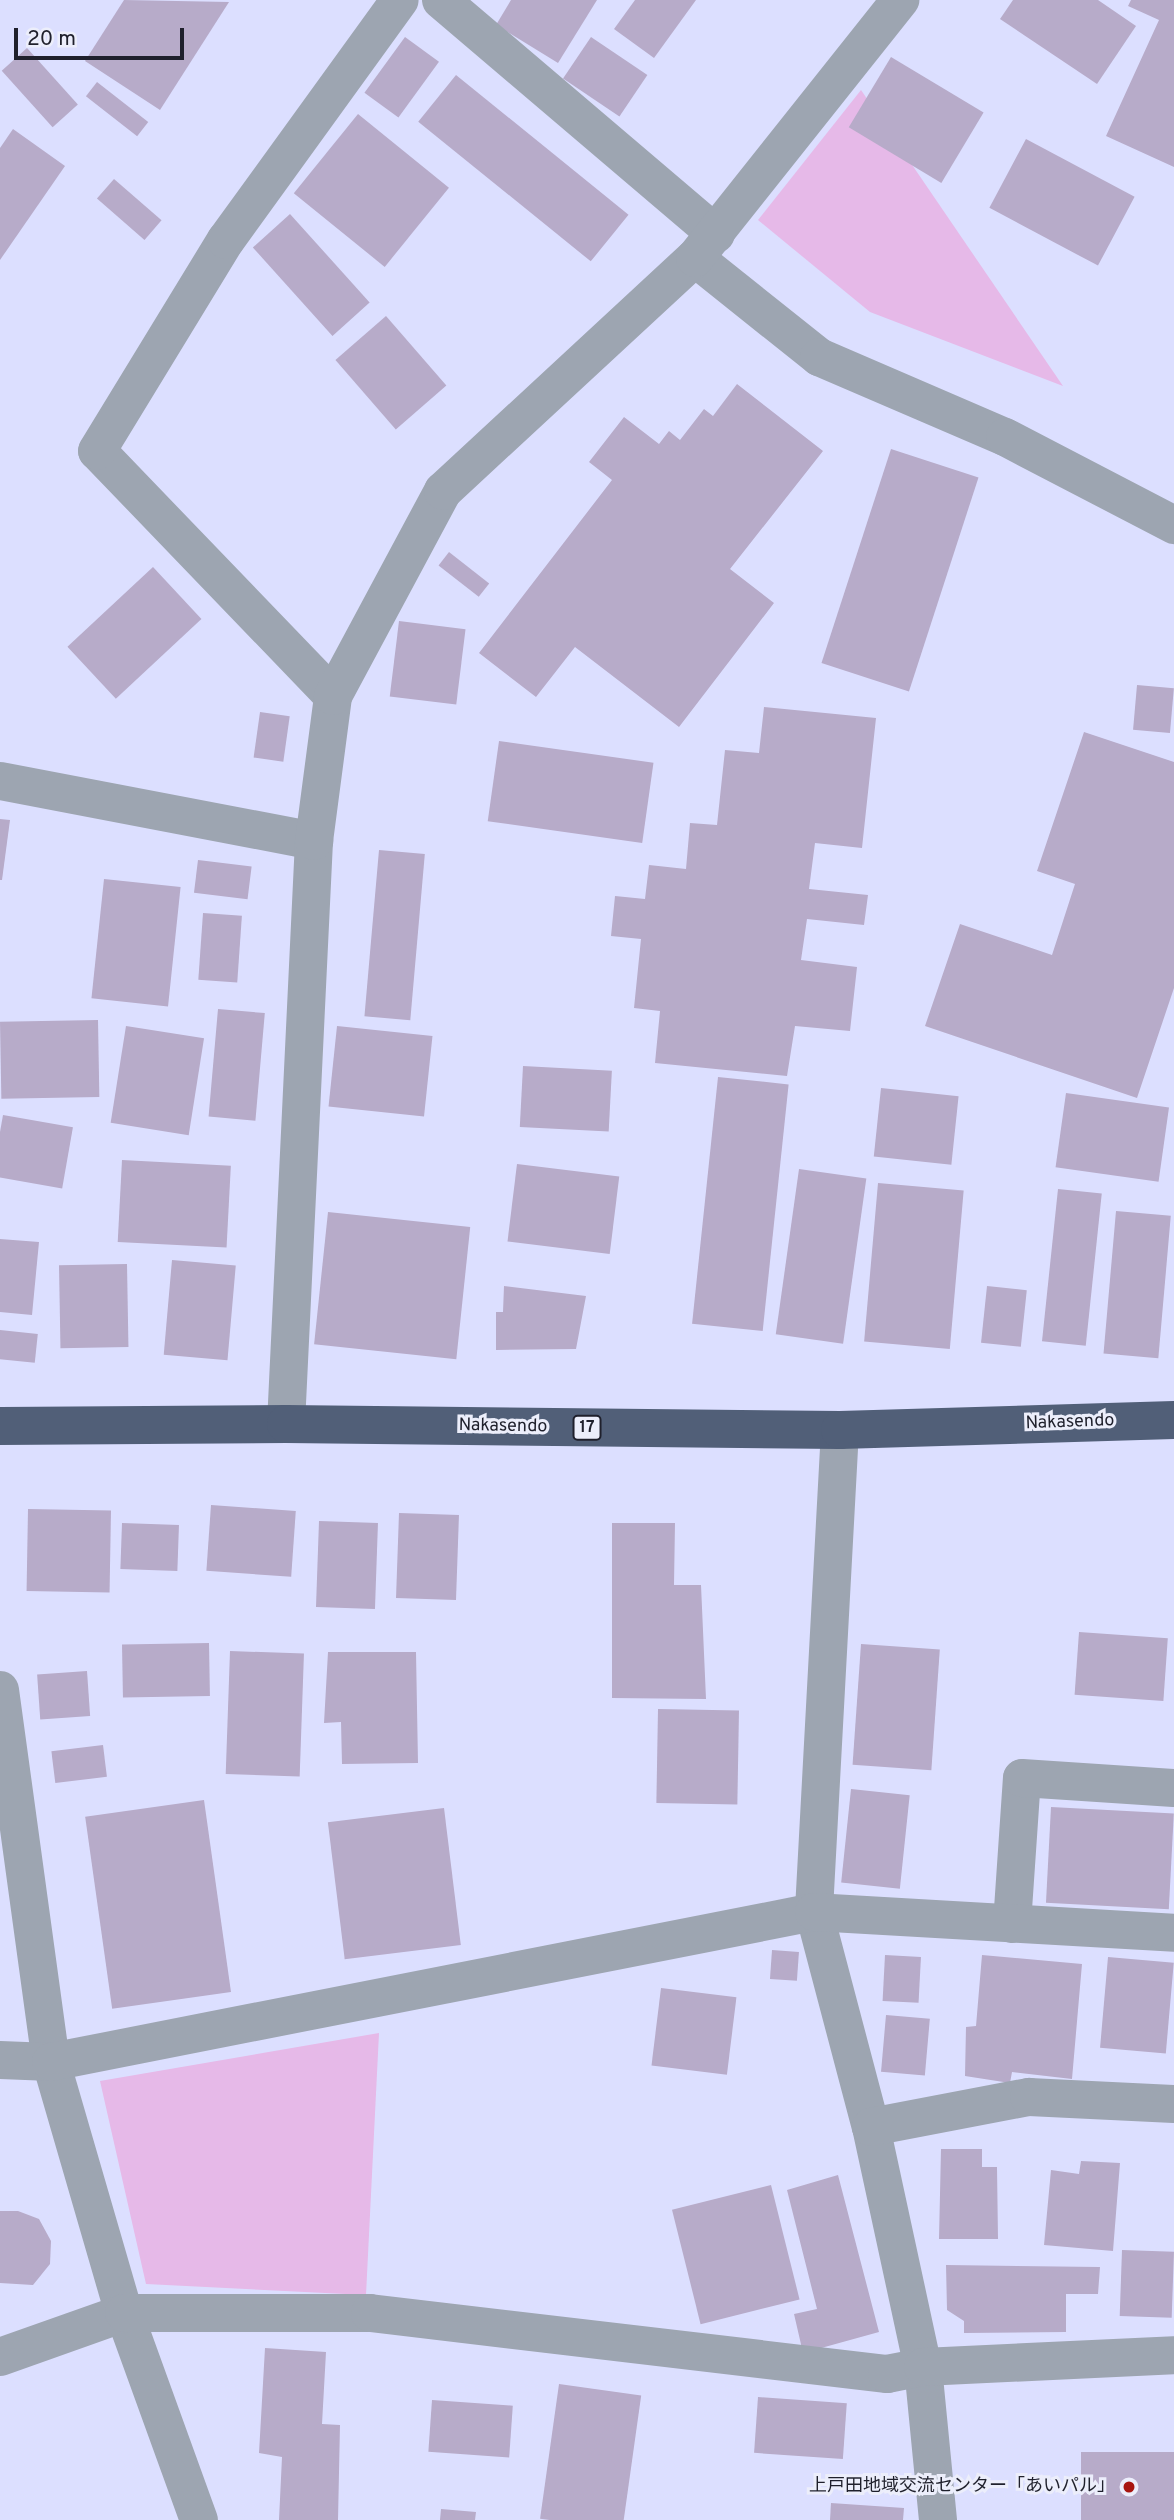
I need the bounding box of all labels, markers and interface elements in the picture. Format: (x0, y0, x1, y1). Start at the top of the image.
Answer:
scale bar (18, 14, 187, 58)
text: 20 m (27, 26, 76, 53)
street label: Nakasendo (1025, 1411, 1115, 1435)
street label: Nakasendo (458, 1415, 548, 1439)
road number: 17 (571, 1416, 603, 1440)
place label: 上戸田地域交流センター「あいパル」 (809, 2476, 1115, 2498)
marker: 上戸田地域交流センター「あいパル」 (1121, 2479, 1137, 2495)

